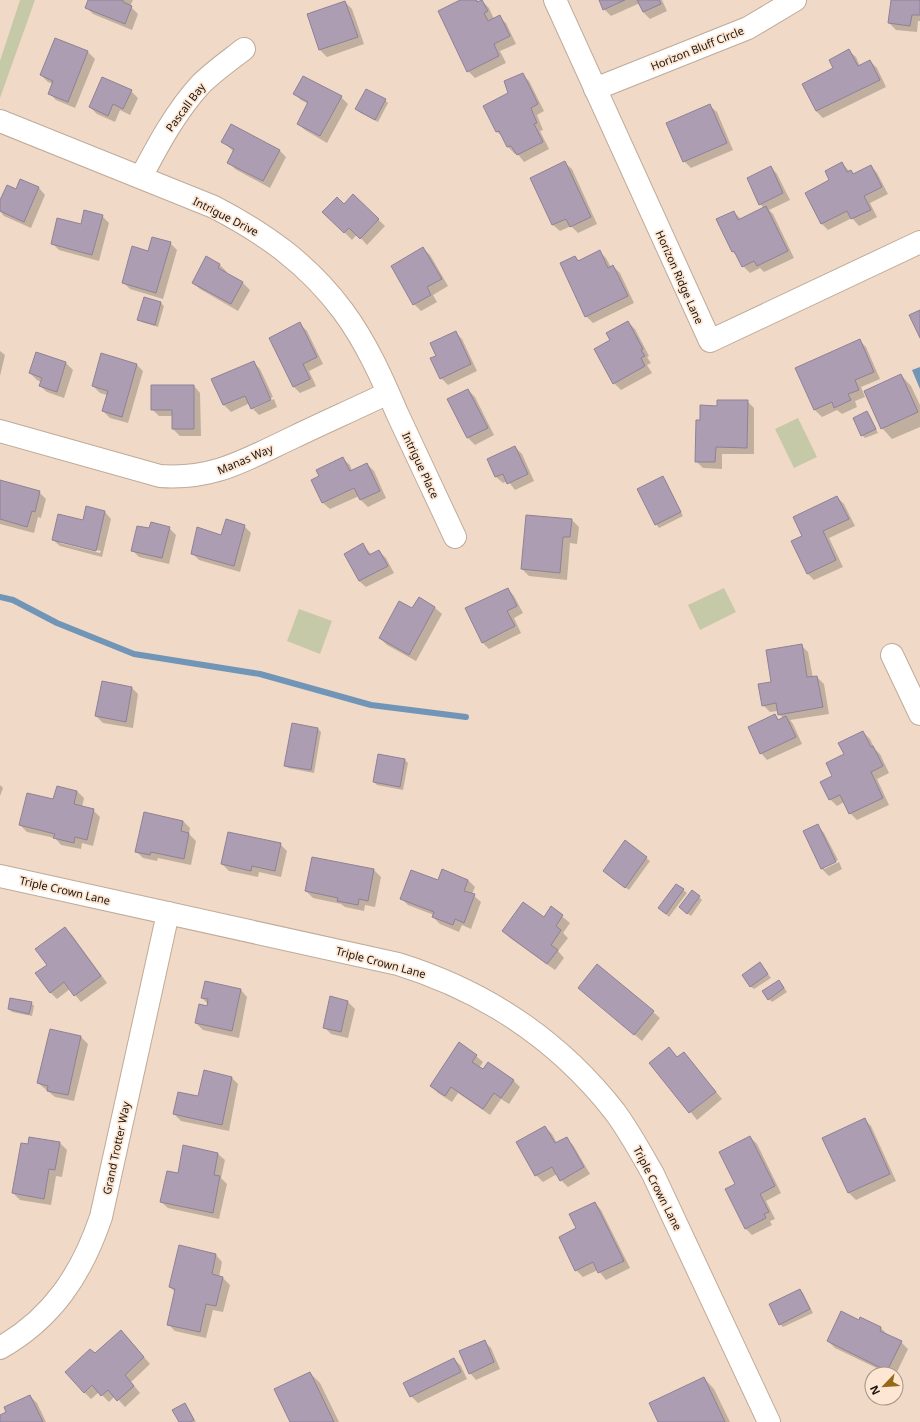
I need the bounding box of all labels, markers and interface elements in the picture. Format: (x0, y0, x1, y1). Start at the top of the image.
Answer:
street label: Horizon Bluff Circle (648, 22, 746, 74)
street label: Pascall Bay (162, 79, 208, 134)
street label: Intrigue Drive (191, 193, 261, 239)
street label: Horizon Ridge Lane (653, 228, 707, 326)
street label: Intrigue Place (399, 429, 443, 501)
street label: Manas Way (215, 440, 275, 477)
street label: Triple Crown Lane (18, 872, 112, 908)
street label: Triple Crown Lane (334, 943, 428, 981)
street label: Grand Trotter Way (99, 1100, 133, 1196)
street label: Triple Crown Lane (630, 1143, 686, 1233)
north arrow (864, 1366, 904, 1406)
text: N (866, 1383, 883, 1398)

